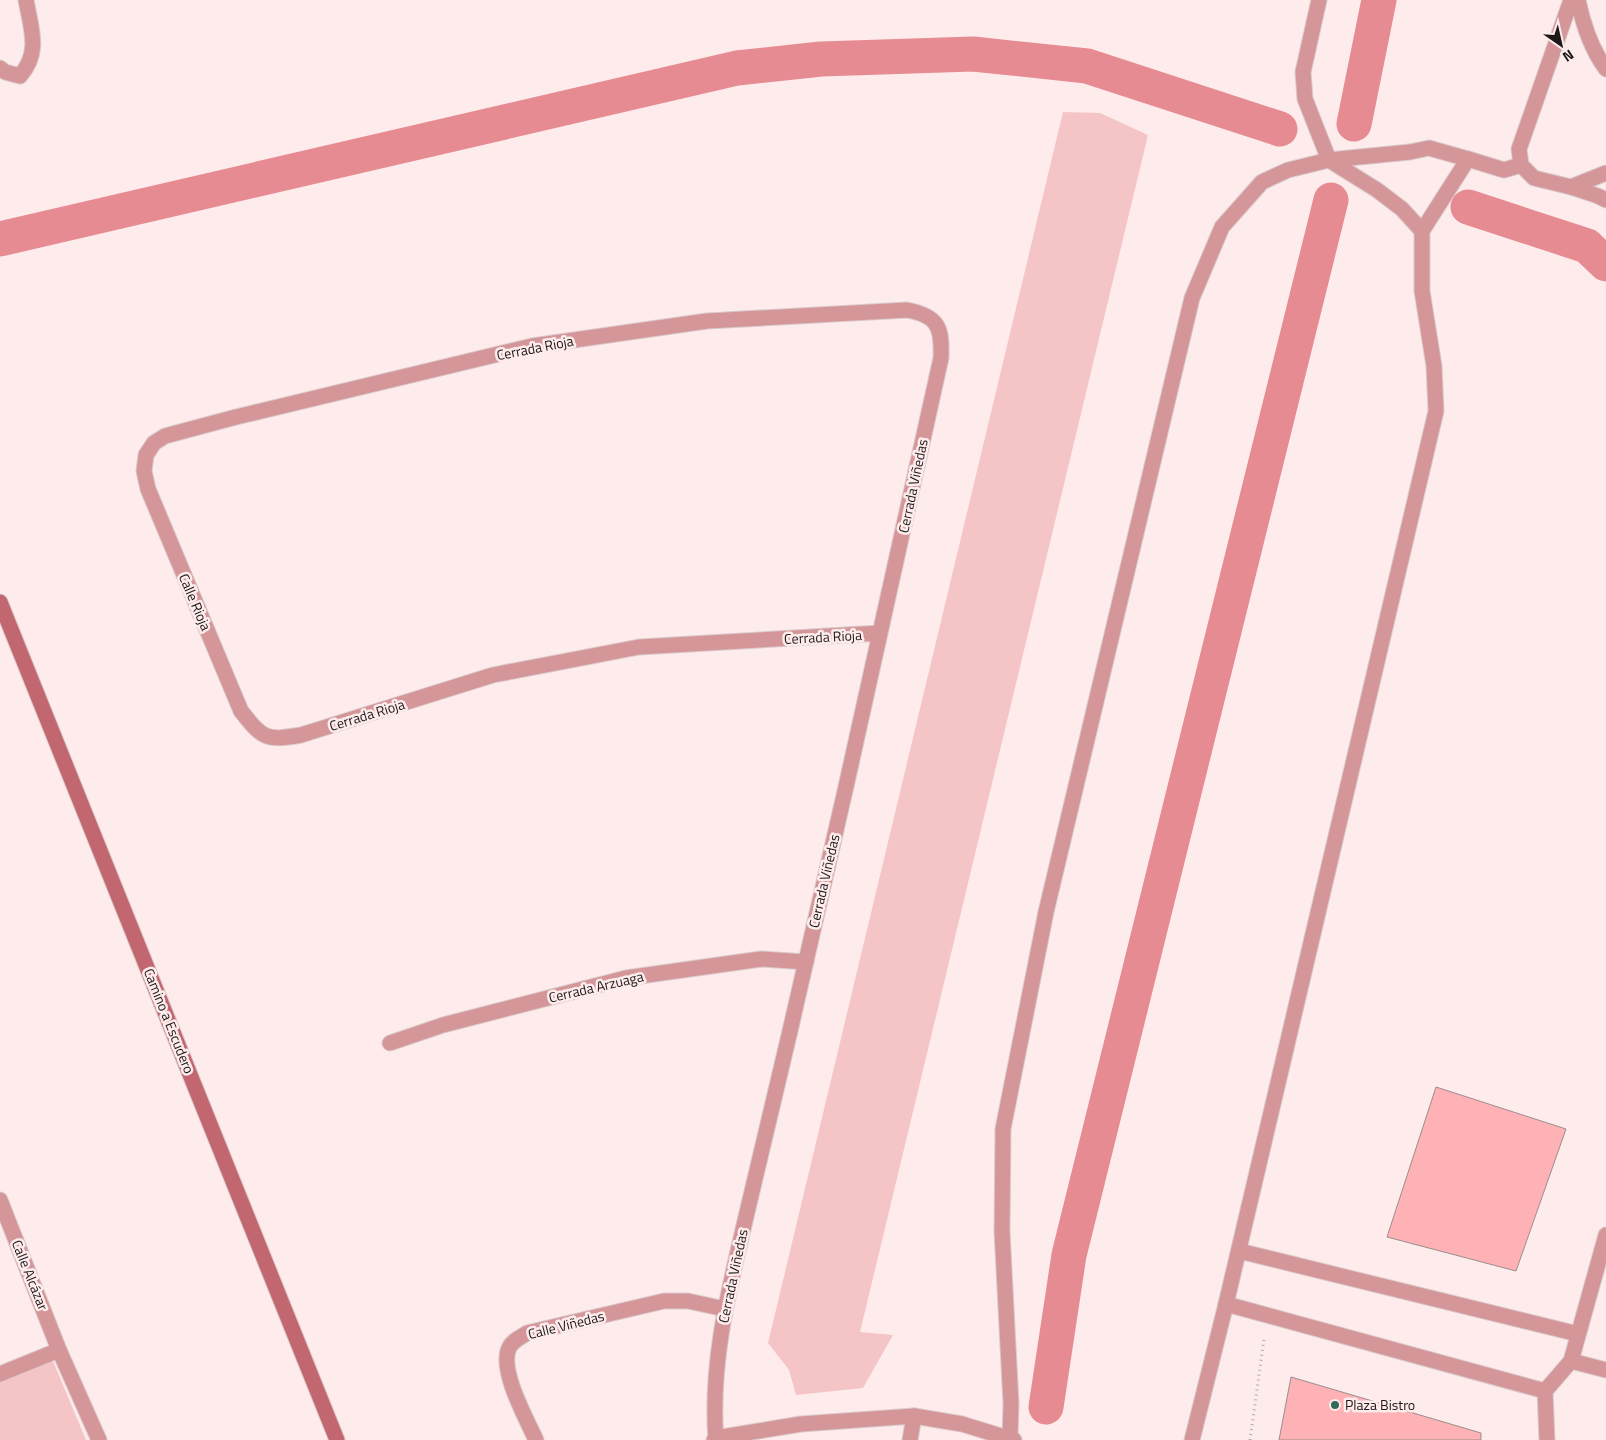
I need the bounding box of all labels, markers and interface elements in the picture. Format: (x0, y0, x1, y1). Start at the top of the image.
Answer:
north arrow (1536, 20, 1586, 70)
text: N (1559, 45, 1578, 68)
street label: Cerrada Rioja (495, 330, 575, 365)
street label: Cerrada Viñedas (892, 437, 933, 535)
street label: Calle Rioja (174, 570, 217, 634)
street label: Cerrada Rioja (784, 624, 862, 649)
street label: Cerrada Rioja (327, 693, 407, 736)
street label: Cerrada Viñedas (803, 832, 844, 930)
street label: Camino a Escudero (139, 965, 200, 1077)
street label: Cerrada Arzuaga (546, 965, 645, 1008)
street label: Cerrada Viñedas (712, 1227, 753, 1325)
street label: Calle Alcázar (7, 1236, 54, 1313)
street label: Calle Viñedas (526, 1305, 606, 1344)
place label: Plaza Bistro (1345, 1394, 1415, 1415)
marker: Plaza Bistro (1329, 1399, 1341, 1411)

